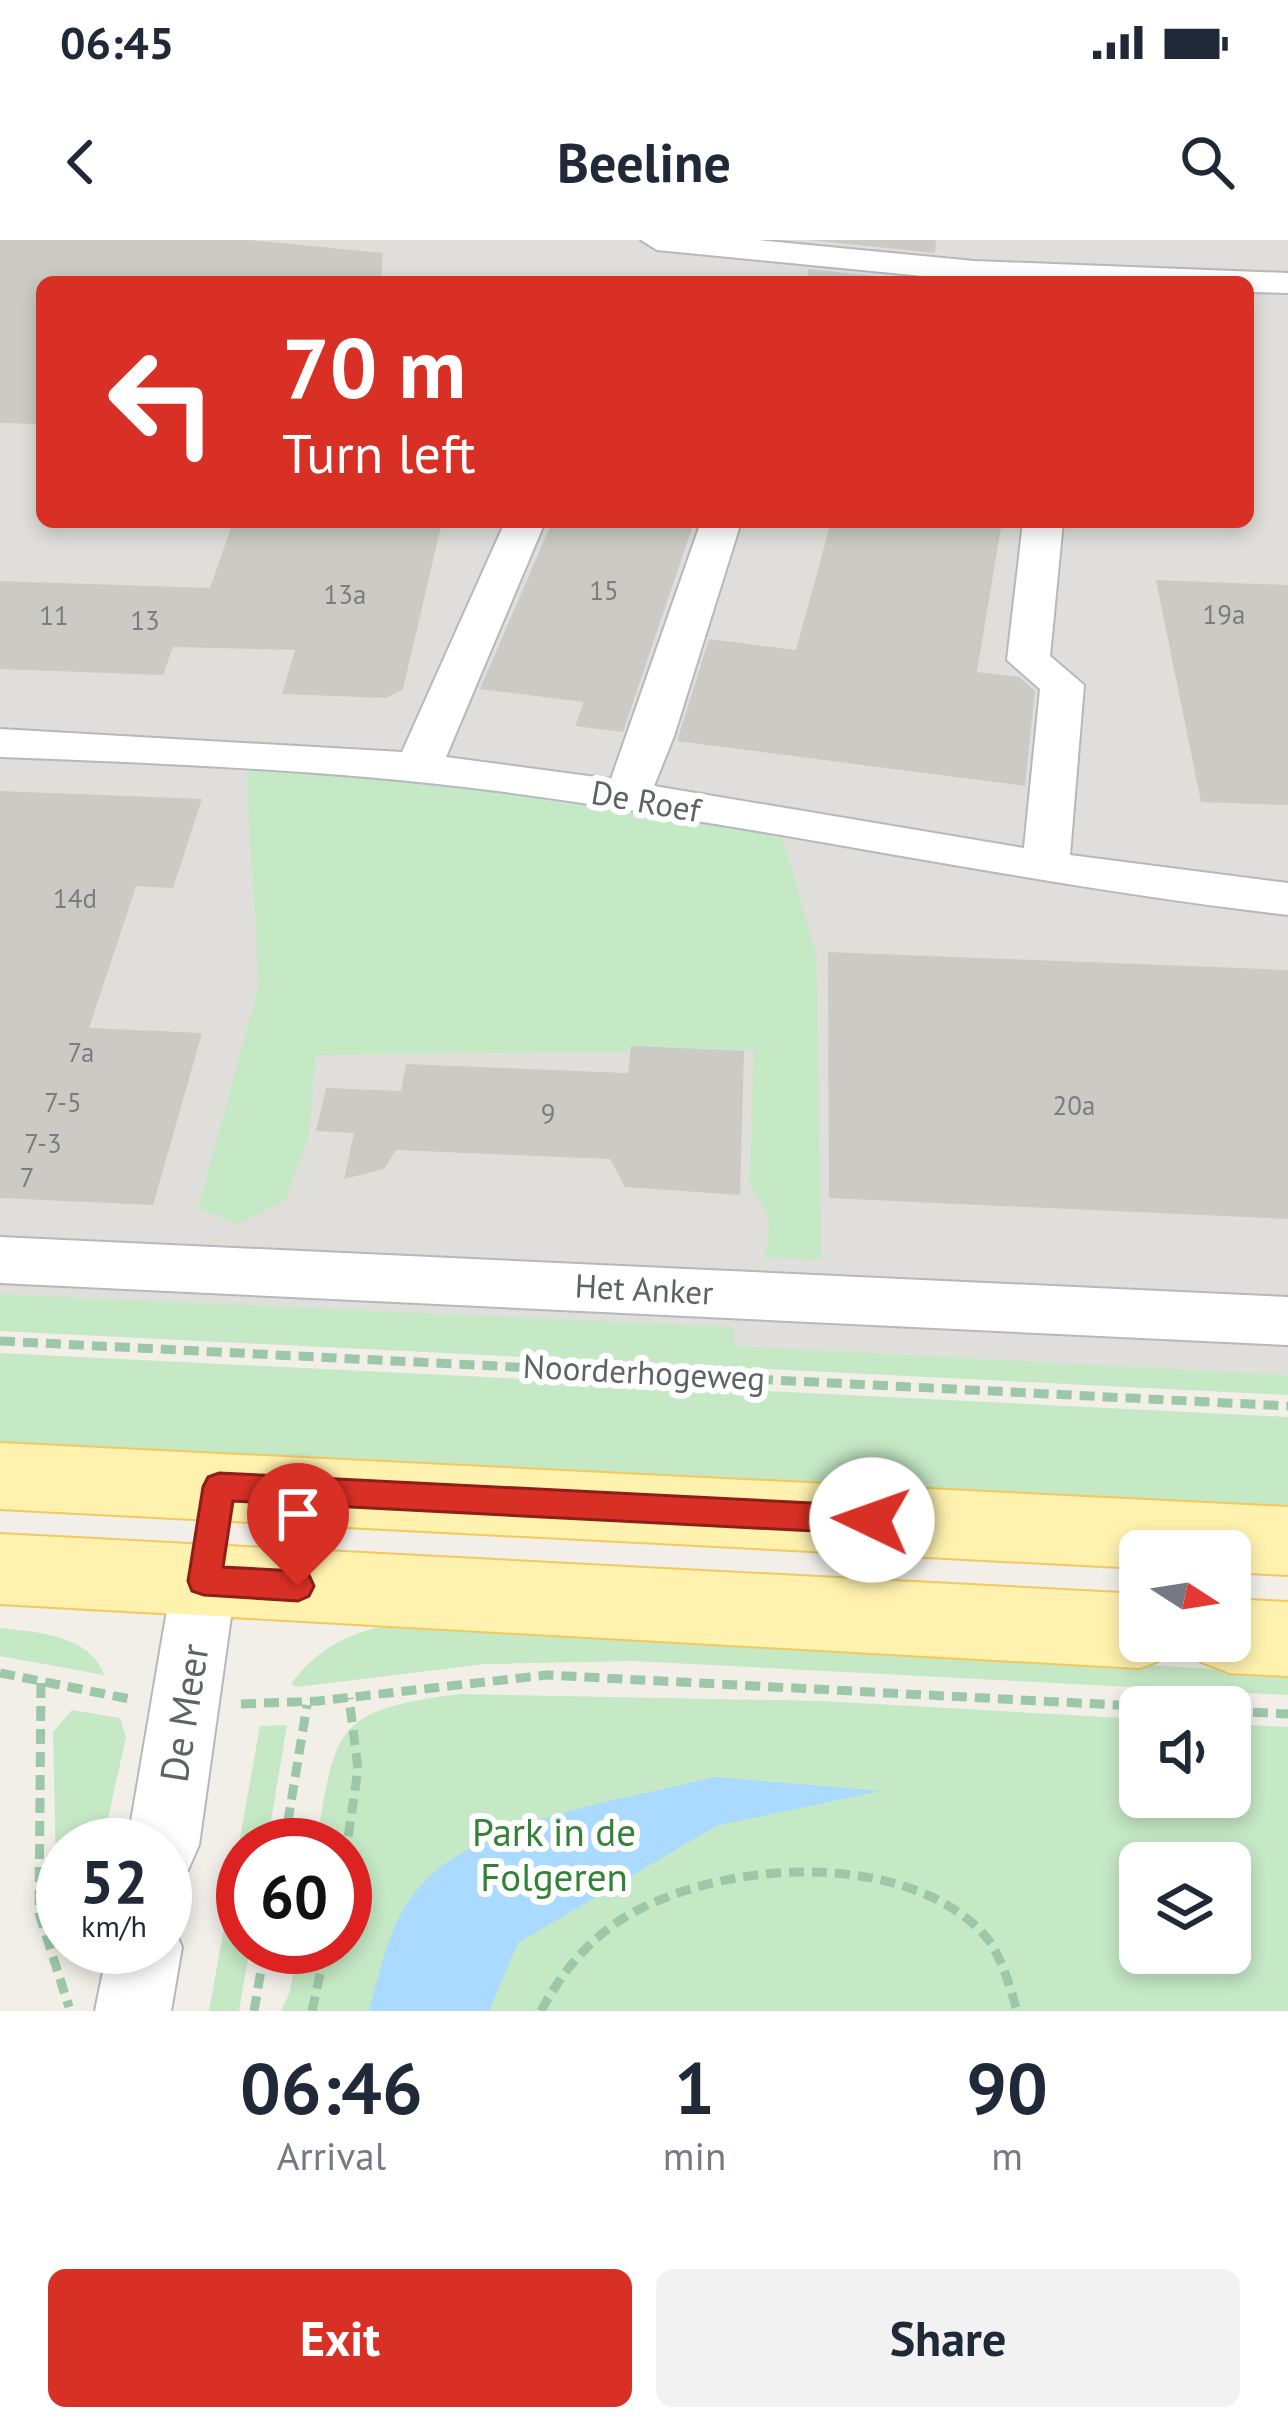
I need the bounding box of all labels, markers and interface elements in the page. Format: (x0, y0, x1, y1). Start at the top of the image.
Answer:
text: 06:45 (60, 13, 174, 71)
text: Beeline (557, 127, 731, 197)
icon: back (48, 129, 114, 195)
icon: search (1174, 129, 1240, 195)
text: 70 m (282, 312, 466, 421)
icon: left (84, 324, 240, 480)
text: Turn left (282, 418, 476, 488)
house number: 15 (589, 573, 619, 607)
house number: 13a (324, 577, 366, 611)
house number: 19a (1203, 597, 1245, 631)
house number: 11 (39, 598, 69, 632)
house number: 13 (130, 603, 160, 637)
street label: De Roef (588, 770, 706, 832)
house number: 14d (53, 881, 97, 915)
house number: 7a (68, 1035, 94, 1069)
house number: 7-5 (44, 1085, 82, 1119)
house number: 20a (1053, 1088, 1095, 1122)
house number: 9 (541, 1096, 555, 1130)
house number: 7-3 (24, 1126, 62, 1160)
house number: 7 (20, 1160, 34, 1194)
street label: Het Anker (574, 1263, 714, 1314)
street label: Noorderhogeweg (522, 1344, 766, 1399)
position arrow (809, 1457, 935, 1583)
pin (247, 1463, 349, 1586)
icon: arrive (265, 1481, 331, 1547)
north arrow (1119, 1530, 1251, 1662)
map controls (1119, 1530, 1251, 1974)
street label: De Meer (147, 1640, 220, 1786)
button: sound (1119, 1686, 1251, 1818)
park label: Park in de Folgeren (472, 1806, 636, 1902)
speed limit sign: 60 (216, 1818, 372, 1974)
text: 52 (80, 1842, 148, 1920)
button: layers (1119, 1842, 1251, 1974)
text: km/h (81, 1906, 147, 1945)
text: 06:46 (240, 2041, 423, 2134)
text: 1 (674, 2041, 715, 2134)
text: 90 (966, 2041, 1048, 2134)
text: Arrival (277, 2130, 386, 2181)
text: min (663, 2130, 726, 2181)
text: m (991, 2130, 1023, 2181)
button: Exit (48, 2269, 632, 2407)
button: Share (656, 2269, 1240, 2407)

